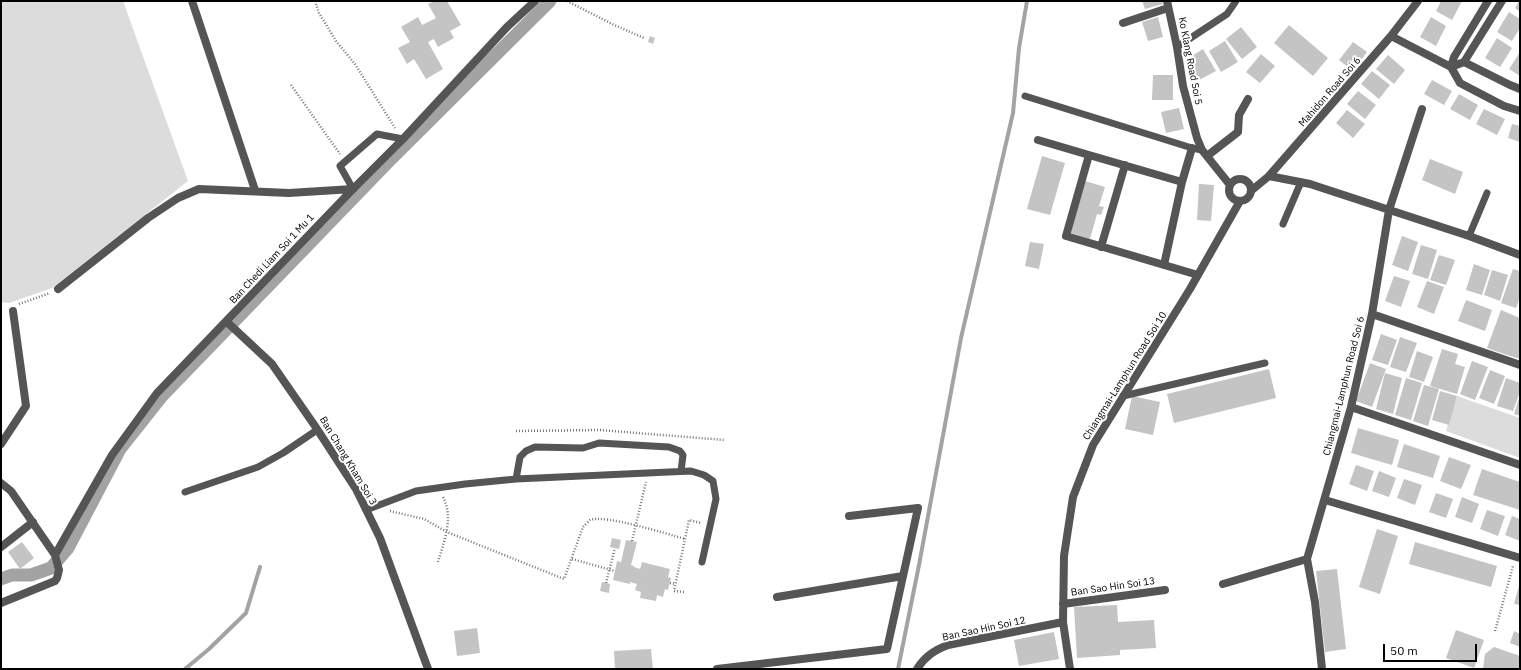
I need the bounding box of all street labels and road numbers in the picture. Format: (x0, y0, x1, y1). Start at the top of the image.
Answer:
street label: Ko Klang Road Soi 5 (1176, 16, 1204, 106)
street label: Mahidon Road Soi 6 (1296, 55, 1364, 129)
street label: Ban Chedi Liam Soi 1 Mu 1 (227, 212, 317, 306)
street label: Chiangmai-Lamphun Road Soi 10 (1080, 310, 1170, 442)
street label: Chiangmai-Lamphun Road Soi 6 (1321, 315, 1367, 457)
street label: Ban Chang Kham Soi 3 (317, 415, 379, 507)
street label: Ban Sao Hin Soi 13 (1070, 575, 1156, 599)
street label: Ban Sao Hin Soi 12 (941, 614, 1027, 644)

